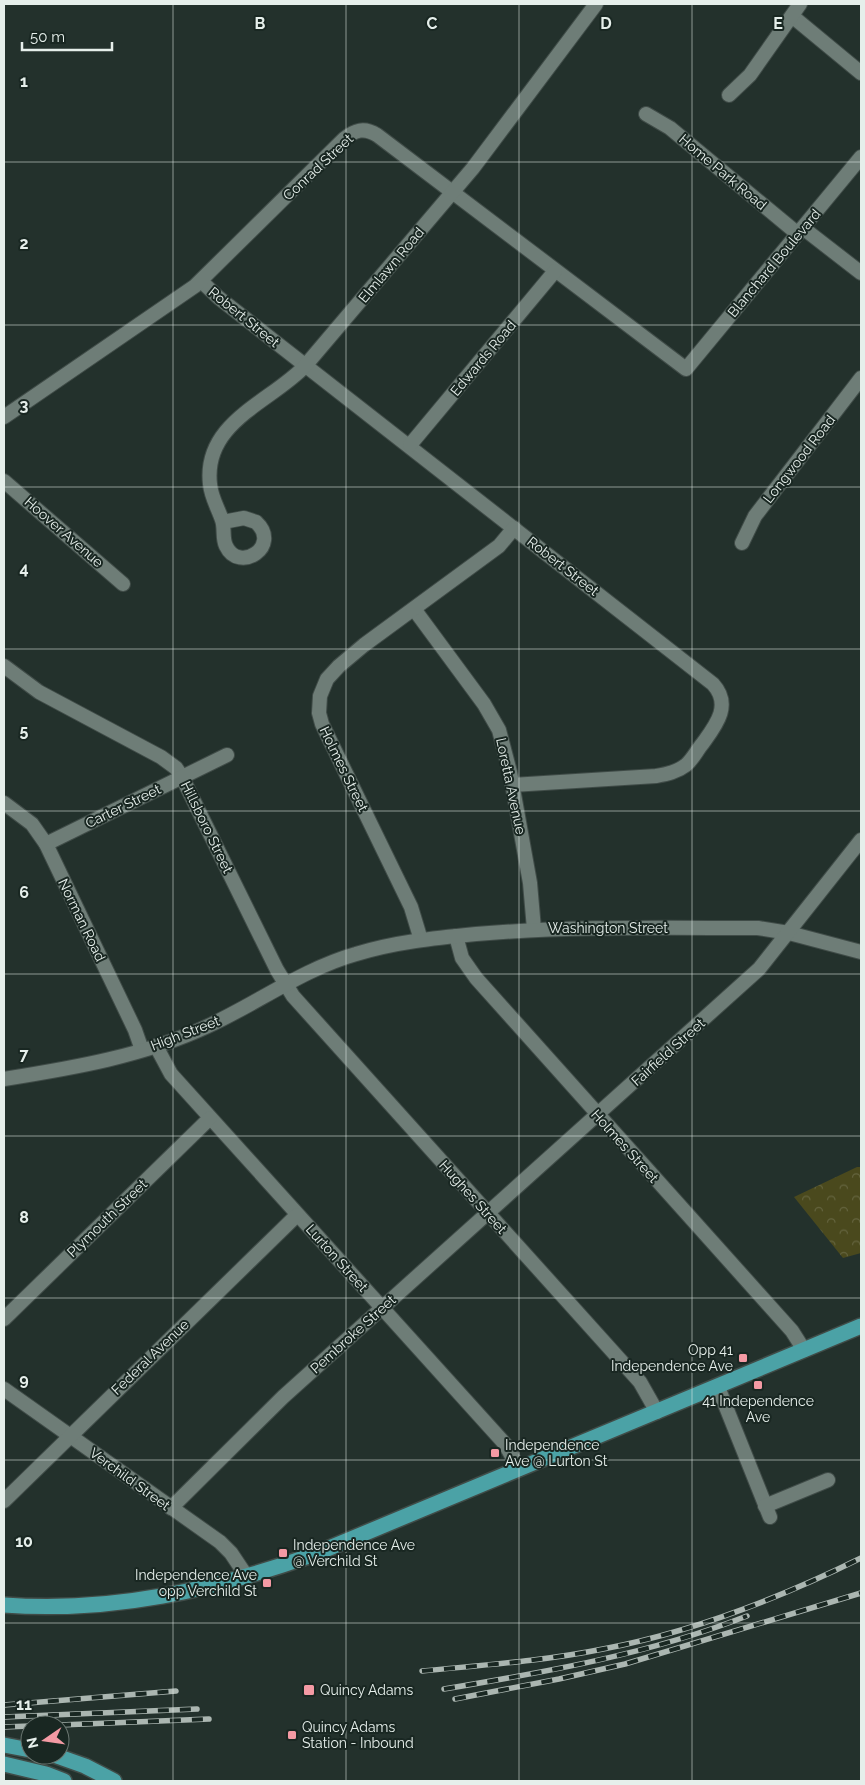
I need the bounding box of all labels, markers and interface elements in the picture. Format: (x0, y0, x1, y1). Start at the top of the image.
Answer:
text: B (255, 14, 266, 33)
text: C (427, 14, 438, 33)
text: D (600, 14, 612, 33)
text: E (773, 14, 783, 33)
scale bar (22, 20, 112, 52)
text: 50 m (30, 28, 65, 46)
text: 1 (20, 72, 28, 91)
street label: Conrad Street (280, 130, 356, 203)
street label: Home Park Road (676, 131, 770, 213)
street label: Blanchard Boulevard (724, 206, 824, 320)
street label: Elmlawn Road (355, 224, 427, 306)
text: 2 (19, 234, 29, 253)
street label: Robert Street (206, 284, 283, 350)
street label: Edwards Road (447, 317, 519, 399)
text: 3 (20, 396, 29, 415)
street label: Longwood Road (760, 412, 838, 506)
street label: Hoover Avenue (21, 494, 107, 570)
street label: Robert Street (524, 533, 602, 599)
text: 4 (19, 559, 29, 578)
text: 5 (20, 721, 29, 740)
street label: Holmes Street (317, 724, 372, 814)
street label: Loretta Avenue (493, 736, 529, 836)
street label: Hillsboro Street (178, 778, 236, 876)
street label: Carter Street (83, 781, 164, 831)
street label: Norman Road (55, 876, 109, 964)
text: 6 (19, 883, 29, 902)
street label: Washington Street (548, 920, 668, 936)
street label: High Street (148, 1012, 222, 1053)
street label: Fairfield Street (628, 1015, 708, 1089)
text: 7 (20, 1045, 29, 1064)
street label: Holmes Street (588, 1106, 662, 1186)
street label: Hughes Street (436, 1157, 510, 1237)
street label: Plymouth Street (64, 1176, 150, 1260)
text: 8 (19, 1208, 29, 1227)
street label: Lurton Street (303, 1221, 372, 1295)
street label: Pembroke Street (307, 1291, 399, 1376)
street label: Federal Avenue (108, 1316, 192, 1398)
place label: Opp 41 Independence Ave (611, 1342, 733, 1374)
marker: Opp 41 Independence Ave (737, 1352, 749, 1364)
text: 9 (19, 1370, 29, 1389)
marker: 41 Independence Ave (752, 1379, 764, 1391)
place label: 41 Independence Ave (702, 1393, 814, 1425)
place label: Independence Ave @ Lurton St (505, 1437, 608, 1469)
street label: Verchild Street (87, 1445, 173, 1514)
marker: Independence Ave @ Lurton St (489, 1447, 501, 1459)
text: 10 (15, 1532, 33, 1551)
place label: Independence Ave @ Verchild St (293, 1537, 415, 1569)
marker: Independence Ave @ Verchild St (277, 1547, 289, 1559)
place label: Independence Ave opp Verchild St (135, 1567, 257, 1599)
marker: Independence Ave opp Verchild St (261, 1577, 273, 1589)
place label: Quincy Adams (320, 1682, 413, 1698)
marker: Quincy Adams (302, 1683, 316, 1697)
text: 11 (16, 1695, 32, 1714)
north arrow (20, 1715, 70, 1765)
place label: Quincy Adams Station - Inbound (302, 1719, 414, 1751)
marker: Quincy Adams Station - Inbound (286, 1729, 298, 1741)
text: N (23, 1736, 41, 1750)

